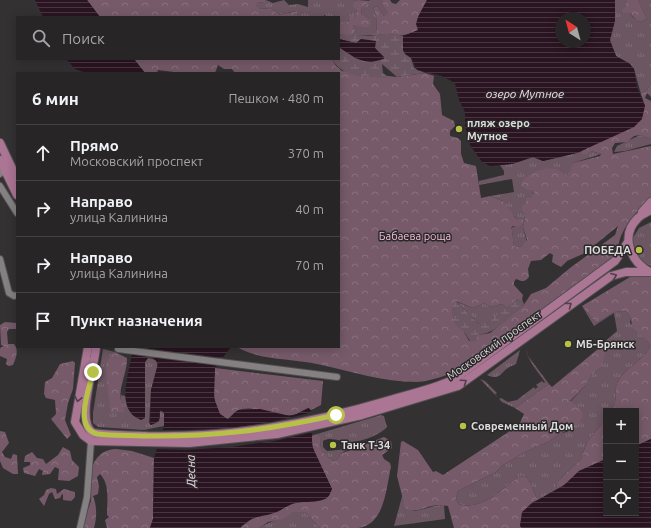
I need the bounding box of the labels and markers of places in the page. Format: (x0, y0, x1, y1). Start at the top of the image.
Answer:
place label: пляж озеро Мутное (467, 117, 530, 142)
marker: пляж озеро Мутное (454, 124, 464, 134)
place label: ПОБЕДА (584, 244, 631, 256)
marker: ПОБЕДА (634, 245, 644, 255)
place label: МБ-Брянск (576, 338, 636, 350)
marker: МБ-Брянск (563, 339, 573, 349)
place label: Современный Дом (471, 420, 573, 432)
marker: Современный Дом (458, 421, 468, 431)
place label: Танк Т-34 (341, 439, 390, 451)
marker: Танк Т-34 (328, 440, 338, 450)

